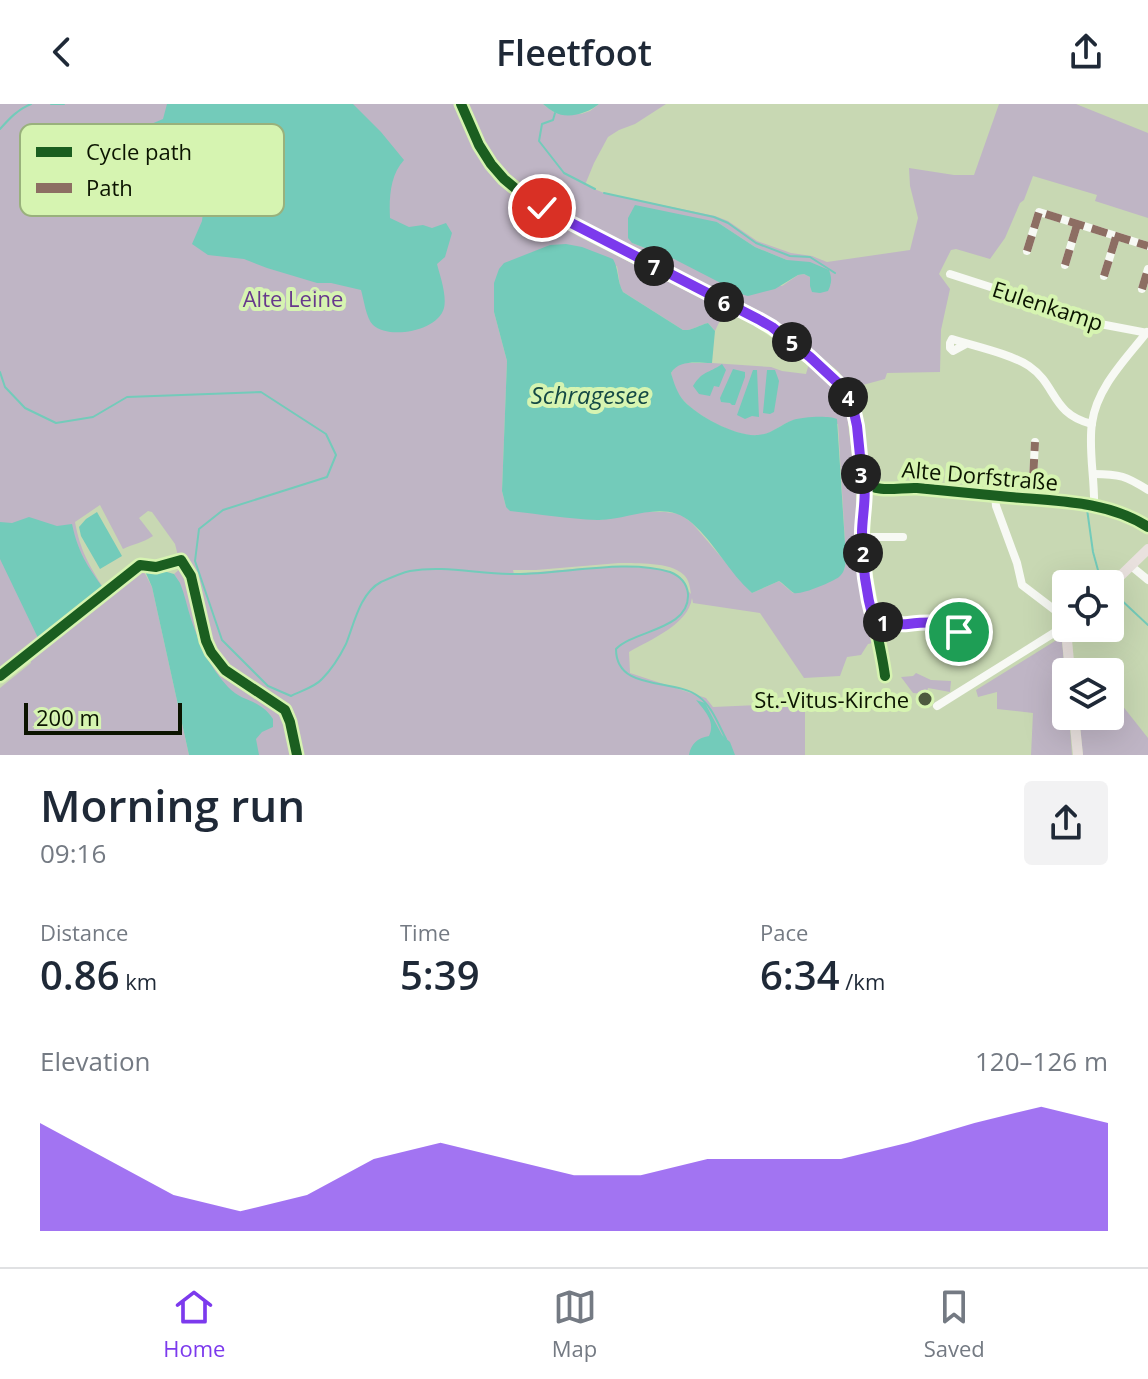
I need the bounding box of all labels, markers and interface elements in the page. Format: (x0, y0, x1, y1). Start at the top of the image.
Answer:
text: Fleetfoot (496, 28, 652, 77)
icon: back (40, 30, 84, 74)
icon: share (1064, 30, 1108, 74)
legend (20, 124, 284, 216)
text: Cycle path (86, 136, 192, 166)
text: Path (86, 172, 133, 202)
pin (508, 174, 576, 242)
icon: check (520, 186, 564, 230)
pin: 7 (634, 246, 674, 286)
text: 7 (648, 251, 660, 281)
street label: Eulenkamp (989, 273, 1107, 337)
pin: 6 (704, 282, 744, 322)
park label: Alte Leine (243, 283, 343, 313)
text: 6 (718, 287, 730, 317)
pin: 5 (772, 322, 812, 362)
text: 5 (786, 327, 798, 357)
pin: 4 (828, 377, 868, 417)
water label: Schragesee (531, 378, 649, 411)
text: 4 (842, 382, 854, 412)
street label: Alte Dorfstraße (901, 453, 1059, 497)
pin: 3 (841, 454, 881, 494)
text: 3 (855, 459, 867, 489)
pin: 2 (843, 533, 883, 573)
text: 2 (857, 538, 869, 568)
map controls (1052, 570, 1124, 730)
button: locate (1052, 570, 1124, 642)
pin (925, 598, 993, 666)
pin: 1 (863, 602, 903, 642)
text: 1 (877, 607, 889, 637)
icon: arrive (937, 610, 981, 654)
button: layers (1052, 658, 1124, 730)
place label: St.-Vitus-Kirche (754, 684, 909, 714)
marker: St.-Vitus-Kirche (916, 690, 934, 708)
scale bar (24, 699, 182, 735)
text: 200 m (36, 702, 100, 732)
text: Morning run (40, 775, 305, 835)
button: share (1024, 781, 1108, 865)
text: 09:16 (40, 835, 106, 871)
text: Distance (40, 917, 128, 947)
text: Time (400, 917, 450, 947)
text: Pace (760, 917, 808, 947)
text: 0.86 (40, 947, 120, 1002)
text: 5:39 (400, 947, 480, 1002)
text: 6:34 (760, 947, 840, 1002)
text: km (120, 966, 157, 996)
text: /km (840, 966, 885, 996)
text: Elevation (40, 1043, 150, 1079)
text: 120–126 m (975, 1043, 1108, 1079)
tab: Home (163, 1285, 225, 1363)
tab: Map (552, 1285, 597, 1363)
tab: Saved (924, 1285, 985, 1363)

